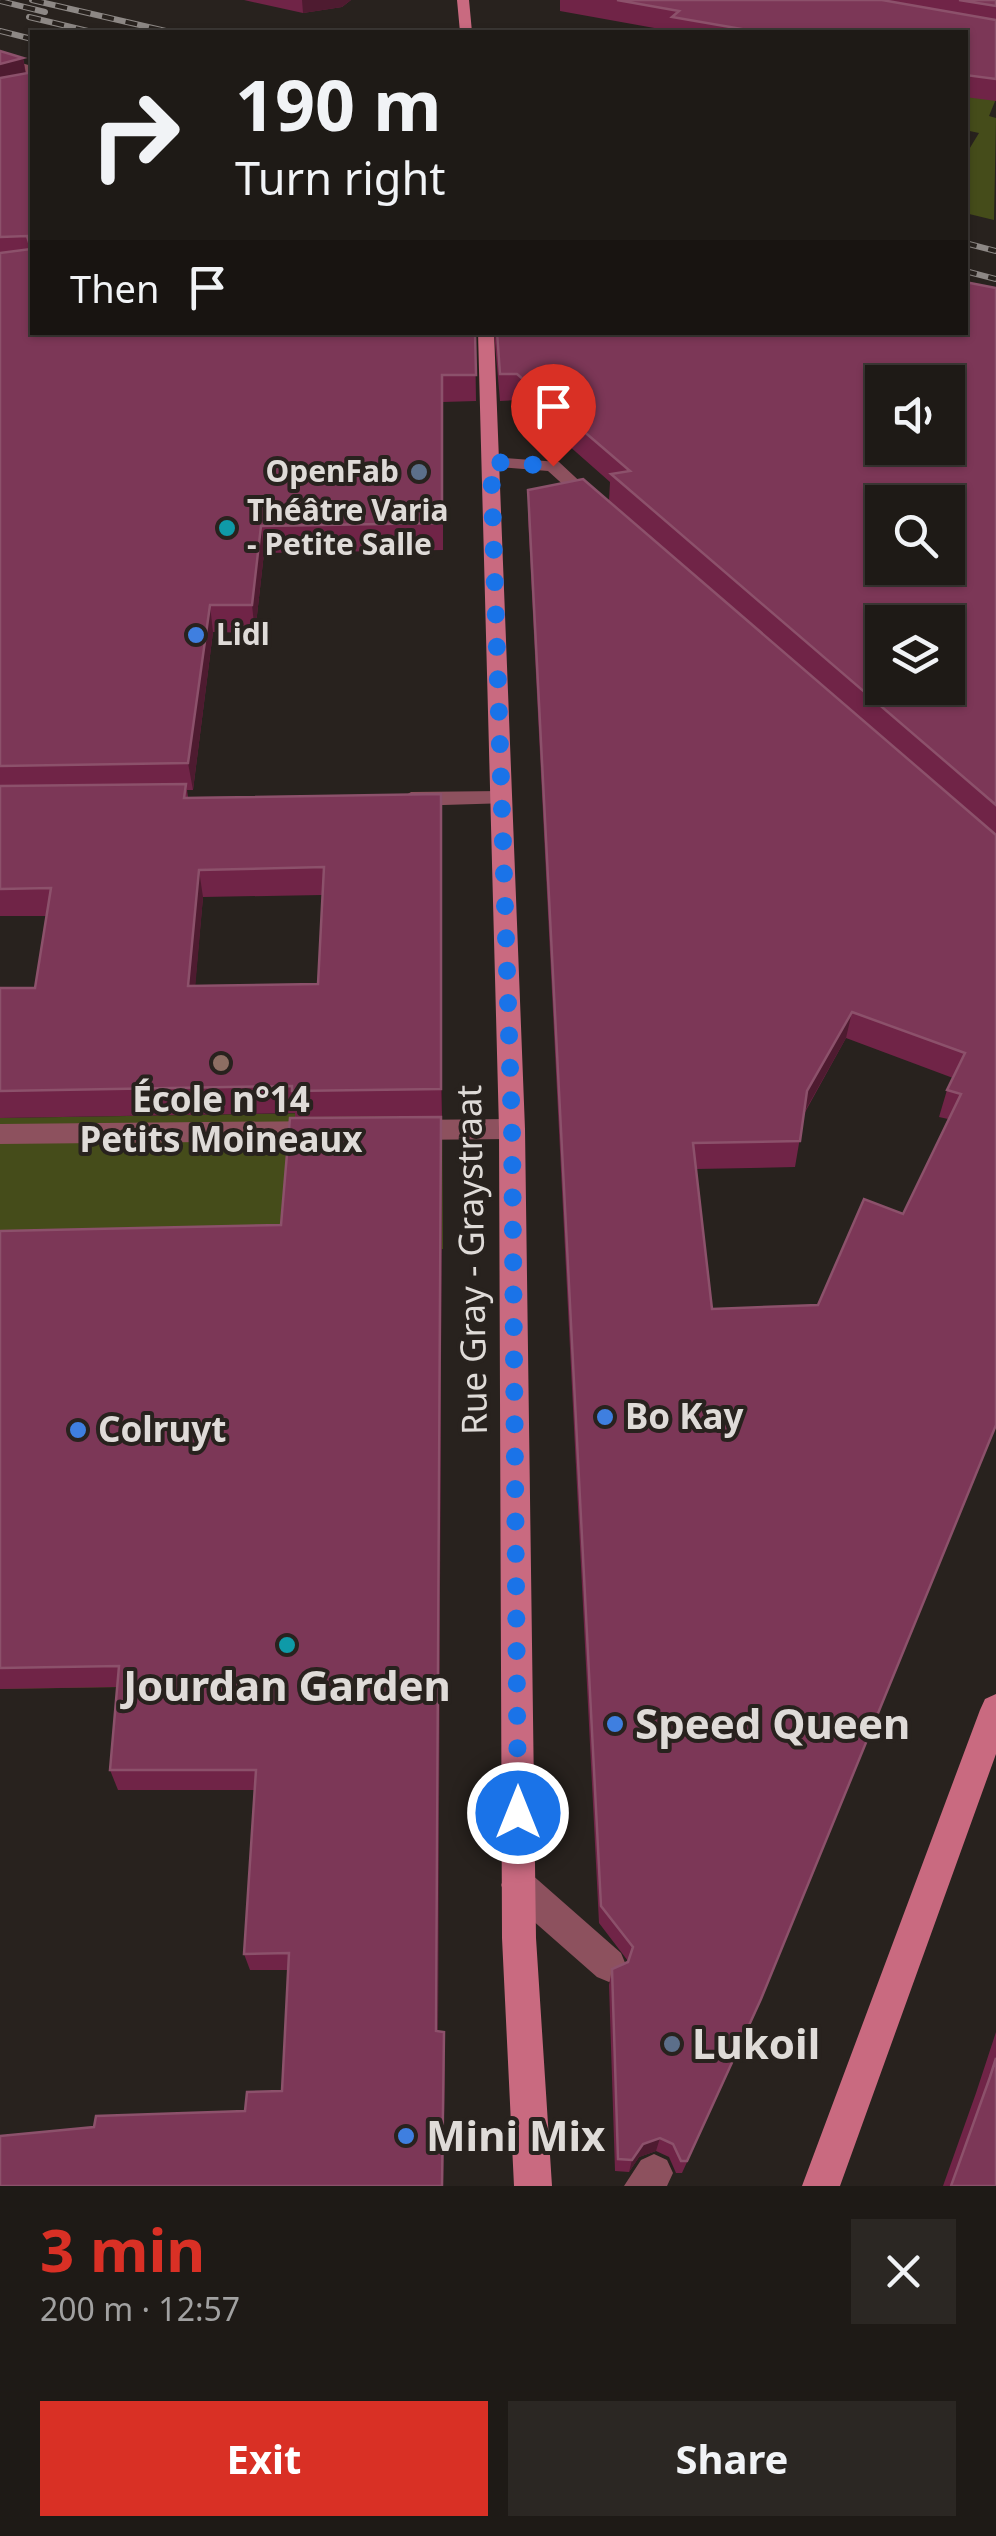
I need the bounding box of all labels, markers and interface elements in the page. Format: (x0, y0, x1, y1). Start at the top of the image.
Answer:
text: 190 m (235, 56, 442, 152)
icon: right (70, 70, 200, 200)
text: Turn right (235, 147, 446, 208)
icon: arrive (180, 260, 235, 315)
text: Then (70, 262, 160, 314)
pin (511, 364, 596, 467)
map controls (865, 365, 965, 705)
button: sound (865, 365, 965, 465)
icon: arrive (526, 379, 581, 434)
place label: OpenFab (266, 450, 399, 491)
marker: OpenFab (408, 461, 430, 483)
button: search (865, 485, 965, 585)
place label: Théâtre Varia - Petite Salle (247, 489, 448, 564)
marker: Théâtre Varia - Petite Salle (216, 517, 238, 539)
button: layers (865, 605, 965, 705)
place label: Lidl (216, 613, 270, 654)
marker: Lidl (185, 624, 207, 646)
marker: École n°14 Petits Moineaux (210, 1052, 232, 1074)
place label: École n°14 Petits Moineaux (79, 1075, 363, 1162)
street label: Rue Gray - Graystraat (444, 1085, 497, 1436)
place label: Bo Kay (625, 1392, 743, 1439)
place label: Colruyt (98, 1405, 226, 1452)
marker: Bo Kay (594, 1406, 616, 1428)
marker: Colruyt (67, 1419, 89, 1441)
marker: Jourdan Garden (276, 1634, 298, 1656)
place label: Jourdan Garden (119, 1656, 451, 1713)
place label: Speed Queen (635, 1694, 910, 1751)
marker: Speed Queen (604, 1713, 626, 1735)
position arrow (466, 1761, 570, 1865)
place label: Lukoil (692, 2014, 820, 2071)
marker: Lukoil (661, 2033, 683, 2055)
place label: Mini Mix (426, 2106, 606, 2163)
marker: Mini Mix (395, 2125, 417, 2147)
text: 3 min (40, 2208, 205, 2290)
button: close (851, 2219, 956, 2324)
text: 200 m · 12:57 (40, 2287, 240, 2330)
button: Exit (40, 2401, 488, 2516)
button: Share (508, 2401, 956, 2516)

